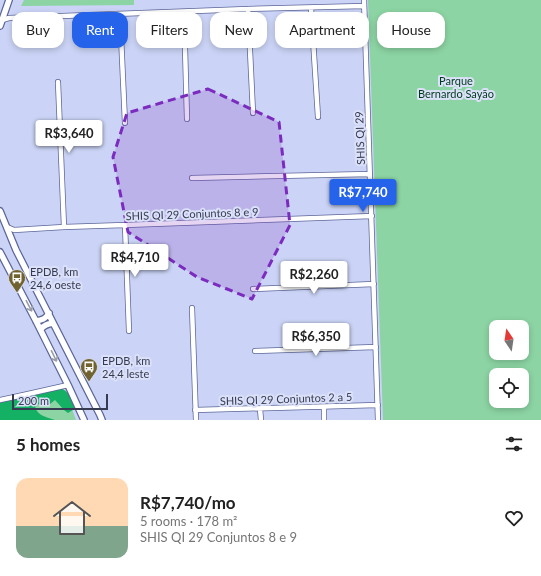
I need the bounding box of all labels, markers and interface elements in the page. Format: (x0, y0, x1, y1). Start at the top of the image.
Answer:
chip: Buy (12, 12, 64, 48)
chip: Rent (72, 12, 128, 48)
chip: Filters (136, 12, 202, 48)
chip: New (210, 12, 267, 48)
chip: Apartment (275, 12, 369, 48)
chip: House (377, 12, 445, 48)
park label: Parque Bernardo Sayão (418, 74, 494, 100)
street label: SHIS QI 29 (352, 111, 367, 165)
pin: R$3,640 (32, 120, 106, 154)
text: R$3,640 (44, 125, 94, 141)
pin: R$7,740 (326, 179, 400, 213)
text: R$7,740 (338, 184, 388, 200)
street label: SHIS QI 29 Conjuntos 8 e 9 (125, 205, 259, 222)
pin: R$4,710 (98, 244, 172, 278)
text: R$4,710 (110, 249, 160, 265)
pin: R$2,260 (277, 261, 351, 295)
place label: EPDB, km 24,6 oeste (30, 265, 81, 291)
text: R$2,260 (289, 266, 339, 282)
bus stop icon: EPDB, km 24,6 oeste (7, 268, 27, 293)
one-way arrow (25, 300, 33, 312)
north arrow (489, 320, 529, 360)
map controls (489, 320, 529, 408)
pin: R$6,350 (279, 323, 353, 357)
text: R$6,350 (291, 328, 341, 344)
one-way arrow (51, 350, 58, 362)
place label: EPDB, km 24,4 leste (102, 354, 150, 380)
bus stop icon: EPDB, km 24,4 leste (79, 357, 99, 382)
button: locate (489, 368, 529, 408)
street label: SHIS QI 29 Conjuntos 2 a 5 (220, 390, 352, 407)
scale bar (12, 392, 108, 411)
text: 200 m (18, 394, 49, 407)
icon: filters (503, 433, 525, 455)
text: 5 homes (16, 434, 80, 455)
text: R$7,740/mo (140, 492, 236, 513)
icon: home (48, 494, 96, 542)
icon: heart (503, 507, 525, 529)
text: 5 rooms · 178 m² (140, 513, 237, 529)
text: SHIS QI 29 Conjuntos 8 e 9 (140, 529, 297, 545)

